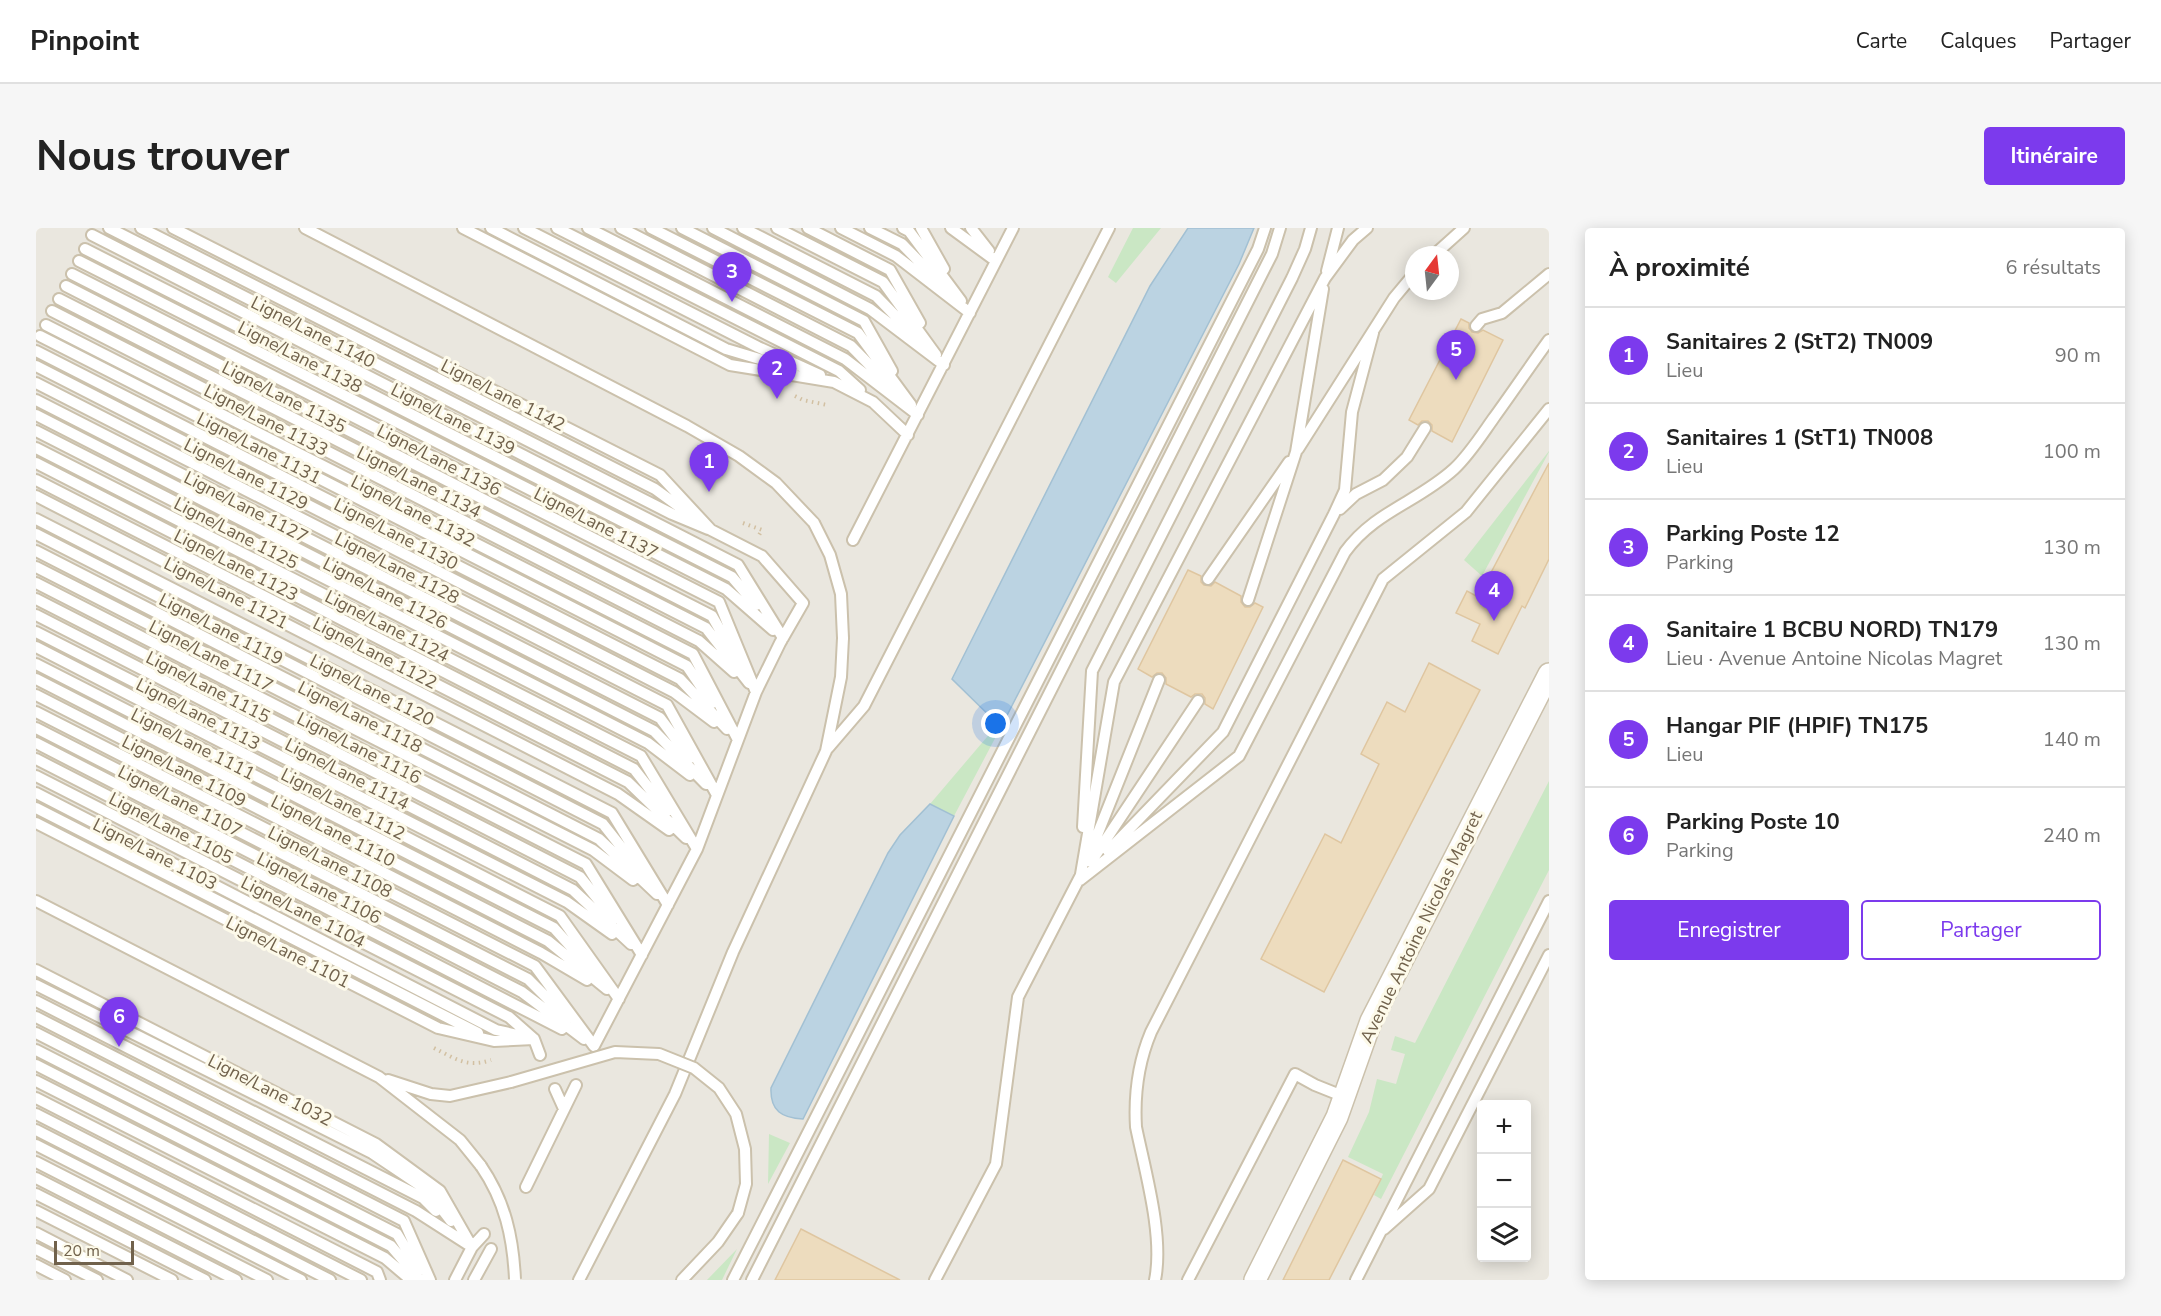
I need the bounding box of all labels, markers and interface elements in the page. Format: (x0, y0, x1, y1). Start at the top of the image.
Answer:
text: Pinpoint (30, 22, 139, 60)
text: Carte (1856, 27, 1907, 55)
text: Calques (1940, 27, 2017, 55)
text: Partager (2050, 27, 2131, 55)
button: Itinéraire (1984, 127, 2125, 185)
text: Nous trouver (36, 128, 289, 185)
north arrow (1405, 246, 1459, 300)
text: À proximité (1609, 250, 1750, 285)
pin: 3 (712, 253, 752, 302)
text: 6 résultats (2005, 254, 2101, 281)
street label: Ligne/Lane 1140 (247, 290, 379, 374)
street label: Ligne/Lane 1138 (234, 315, 366, 399)
text: Sanitaires 2 (StT2) TN009 (1666, 327, 1933, 357)
pin: 5 (1436, 330, 1476, 380)
text: 1 (1623, 342, 1635, 369)
text: 90 m (2055, 342, 2101, 369)
pin: 2 (758, 350, 796, 399)
street label: Ligne/Lane 1142 (437, 353, 569, 437)
street label: Ligne/Lane 1135 (218, 355, 350, 439)
text: Lieu (1666, 357, 1703, 384)
street label: Ligne/Lane 1139 (387, 377, 519, 461)
street label: Ligne/Lane 1133 (200, 378, 332, 462)
street label: Ligne/Lane 1131 (193, 406, 325, 490)
street label: Ligne/Lane 1136 (373, 418, 505, 502)
text: Sanitaires 1 (StT1) TN008 (1666, 423, 1933, 453)
street label: Ligne/Lane 1129 (180, 432, 312, 516)
text: 2 (1623, 438, 1635, 465)
text: 100 m (2043, 438, 2101, 465)
street label: Ligne/Lane 1134 (353, 440, 485, 524)
pin: 1 (690, 442, 728, 492)
text: Lieu (1666, 453, 1703, 480)
street label: Ligne/Lane 1127 (180, 465, 312, 549)
street label: Ligne/Lane 1132 (347, 469, 479, 553)
street label: Ligne/Lane 1137 (530, 481, 662, 565)
street label: Ligne/Lane 1125 (170, 491, 302, 575)
street label: Ligne/Lane 1130 (330, 492, 462, 576)
text: Parking Poste 12 (1666, 519, 1840, 549)
street label: Ligne/Lane 1123 (170, 523, 302, 607)
street label: Ligne/Lane 1128 (331, 526, 463, 610)
text: 3 (1623, 534, 1635, 561)
text: 130 m (2043, 534, 2101, 561)
text: Parking (1666, 549, 1734, 576)
street label: Ligne/Lane 1121 (160, 551, 292, 635)
street label: Ligne/Lane 1126 (319, 551, 451, 635)
pin: 4 (1474, 572, 1514, 621)
street label: Ligne/Lane 1124 (321, 584, 453, 668)
street label: Ligne/Lane 1119 (155, 587, 287, 671)
street label: Ligne/Lane 1122 (309, 611, 441, 695)
street label: Ligne/Lane 1117 (145, 614, 277, 698)
text: Sanitaire 1 BCBU NORD) TN179 (1666, 615, 1998, 645)
text: 4 (1623, 630, 1635, 657)
text: 130 m (2043, 630, 2101, 657)
street label: Ligne/Lane 1115 (142, 645, 274, 729)
text: Lieu · Avenue Antoine Nicolas Magret (1666, 645, 2002, 672)
street label: Ligne/Lane 1120 (306, 648, 438, 732)
street label: Ligne/Lane 1113 (132, 672, 264, 756)
street label: Ligne/Lane 1118 (294, 675, 426, 759)
street label: Ligne/Lane 1111 (127, 702, 259, 786)
street label: Ligne/Lane 1116 (293, 706, 425, 790)
your location (981, 709, 1010, 738)
text: Hangar PIF (HPIF) TN175 (1666, 711, 1928, 741)
text: 5 (1623, 726, 1635, 753)
text: 140 m (2043, 726, 2101, 753)
street label: Ligne/Lane 1109 (118, 729, 250, 813)
street label: Ligne/Lane 1114 (281, 732, 413, 816)
text: Lieu (1666, 741, 1703, 768)
street label: Ligne/Lane 1107 (114, 759, 246, 843)
street label: Ligne/Lane 1112 (277, 762, 409, 846)
street label: Ligne/Lane 1105 (105, 786, 237, 870)
street label: Ligne/Lane 1110 (267, 789, 399, 873)
street label: Avenue Antoine Nicolas Magret (1354, 806, 1488, 1047)
text: Parking Poste 10 (1666, 807, 1840, 837)
street label: Ligne/Lane 1103 (89, 812, 221, 896)
street label: Ligne/Lane 1108 (264, 820, 396, 904)
text: 6 (1623, 822, 1635, 849)
text: 240 m (2043, 822, 2101, 849)
text: Parking (1666, 837, 1734, 864)
street label: Ligne/Lane 1106 (253, 846, 385, 930)
street label: Ligne/Lane 1104 (237, 870, 369, 954)
button: Enregistrer (1609, 900, 1849, 960)
button: Partager (1861, 900, 2101, 960)
street label: Ligne/Lane 1101 (222, 910, 354, 994)
pin: 6 (100, 998, 139, 1047)
street label: Ligne/Lane 1032 (204, 1048, 336, 1132)
map controls (1477, 1100, 1531, 1262)
button: + (1477, 1100, 1531, 1154)
button: − (1477, 1154, 1531, 1208)
button: layers (1477, 1208, 1531, 1262)
scale bar (54, 1238, 134, 1266)
text: 20 m (63, 1240, 100, 1262)

